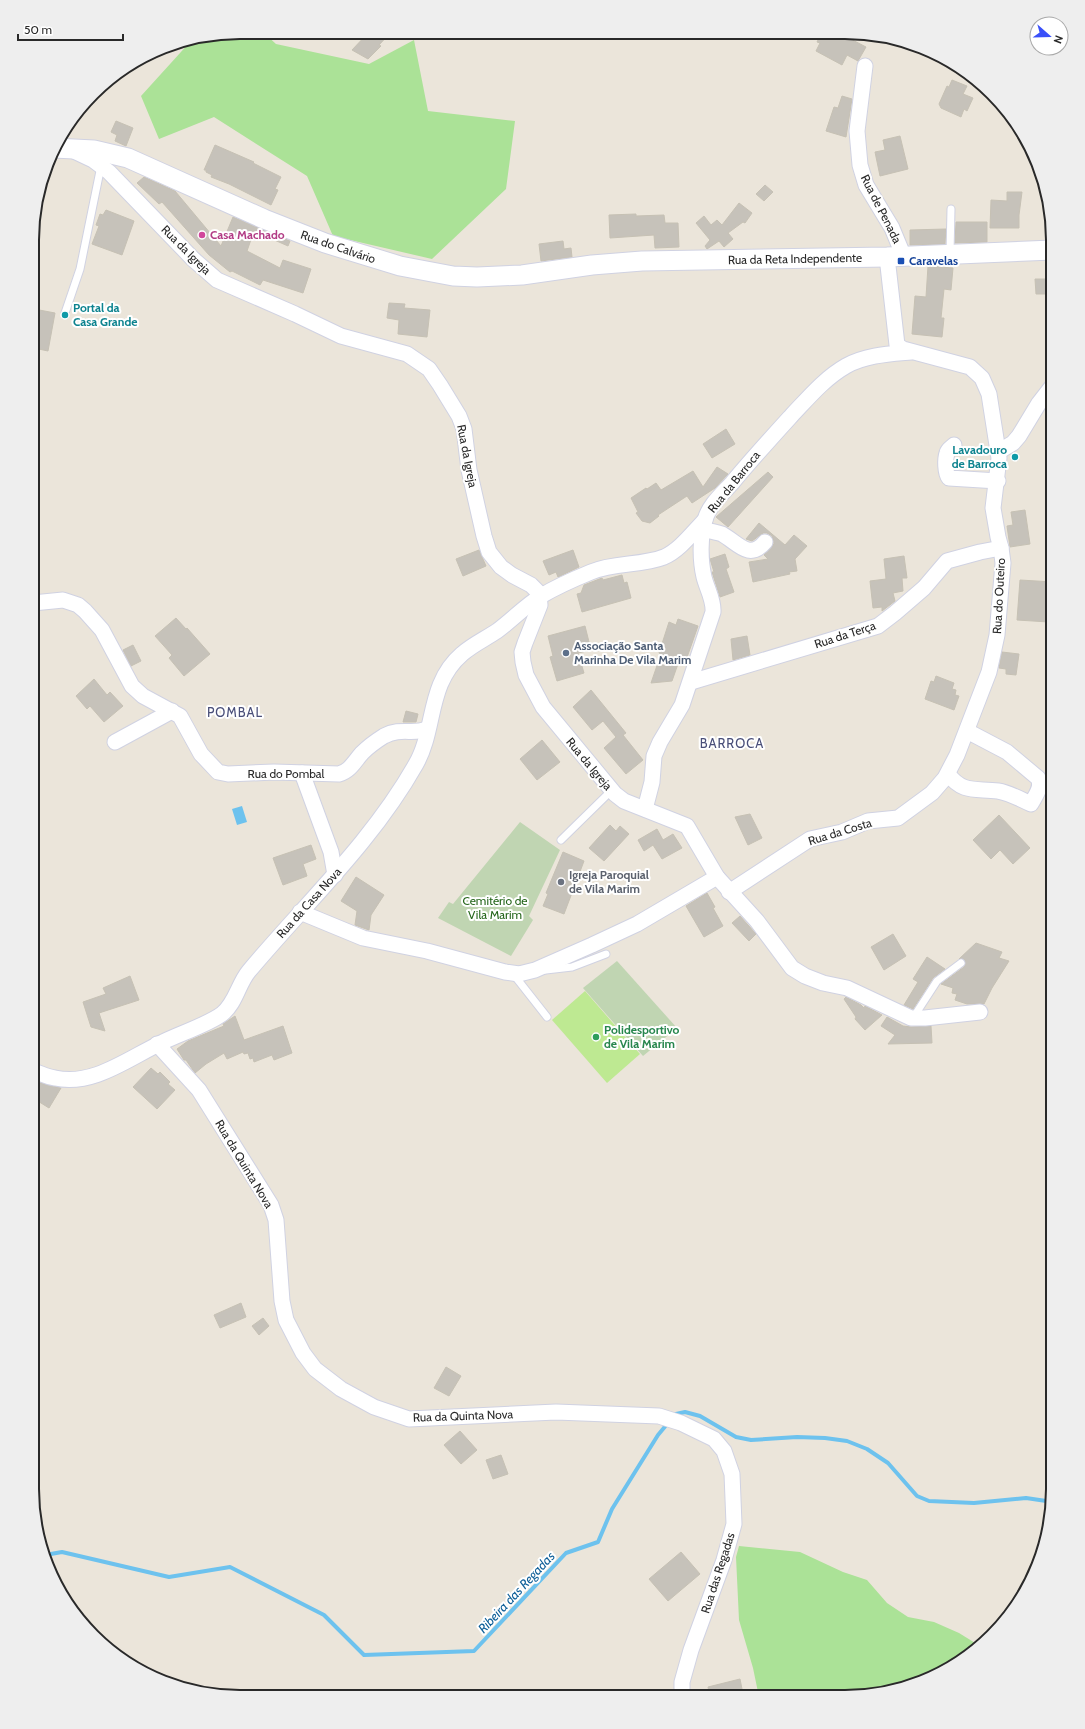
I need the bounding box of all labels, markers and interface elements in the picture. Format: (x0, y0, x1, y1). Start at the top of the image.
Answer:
scale bar (18, 16, 123, 42)
north arrow (1029, 16, 1069, 56)
text: 50 m (24, 22, 52, 37)
text: N (1050, 33, 1066, 45)
street label: Rua de Penada (858, 172, 905, 246)
street label: Rua da Igreja (158, 222, 214, 278)
place label: Casa Machado (210, 227, 285, 242)
street label: Rua do Calvário (299, 227, 378, 266)
marker: Casa Machado (197, 230, 207, 240)
street label: Rua da Reta Independente (728, 250, 862, 267)
place label: Caravelas (909, 253, 958, 268)
marker: Caravelas (896, 256, 906, 266)
place label: Portal da Casa Grande (73, 300, 137, 329)
marker: Portal da Casa Grande (60, 310, 70, 320)
street label: Rua da Igreja (454, 423, 481, 489)
place label: Lavadouro de Barroca (952, 442, 1007, 471)
street label: Rua da Barroca (704, 448, 763, 516)
marker: Lavadouro de Barroca (1010, 452, 1020, 462)
street label: Rua do Outeiro (989, 557, 1008, 634)
street label: Rua da Terça (812, 618, 878, 651)
place label: Associação Santa Marinha De Vila Marim (574, 638, 691, 667)
marker: Associação Santa Marinha De Vila Marim (561, 648, 571, 658)
district label: POMBAL (207, 704, 263, 720)
street label: Rua da Igreja (563, 734, 616, 793)
district label: BARROCA (700, 735, 764, 751)
street label: Rua do Pombal (248, 766, 325, 781)
street label: Rua da Costa (806, 815, 874, 848)
street label: Rua da Casa Nova (273, 864, 344, 941)
place label: Igreja Paroquial de Vila Marim (569, 867, 649, 896)
marker: Igreja Paroquial de Vila Marim (556, 877, 566, 887)
park label: Cemitério de Vila Marim (462, 893, 528, 922)
place label: Polidesportivo de Vila Marim (604, 1022, 680, 1051)
marker: Polidesportivo de Vila Marim (591, 1032, 601, 1042)
street label: Rua da Quinta Nova (212, 1117, 277, 1211)
street label: Rua da Quinta Nova (413, 1406, 514, 1425)
street label: Rua das Regadas (697, 1530, 738, 1615)
water label: Ribeira das Regadas (474, 1548, 558, 1636)

